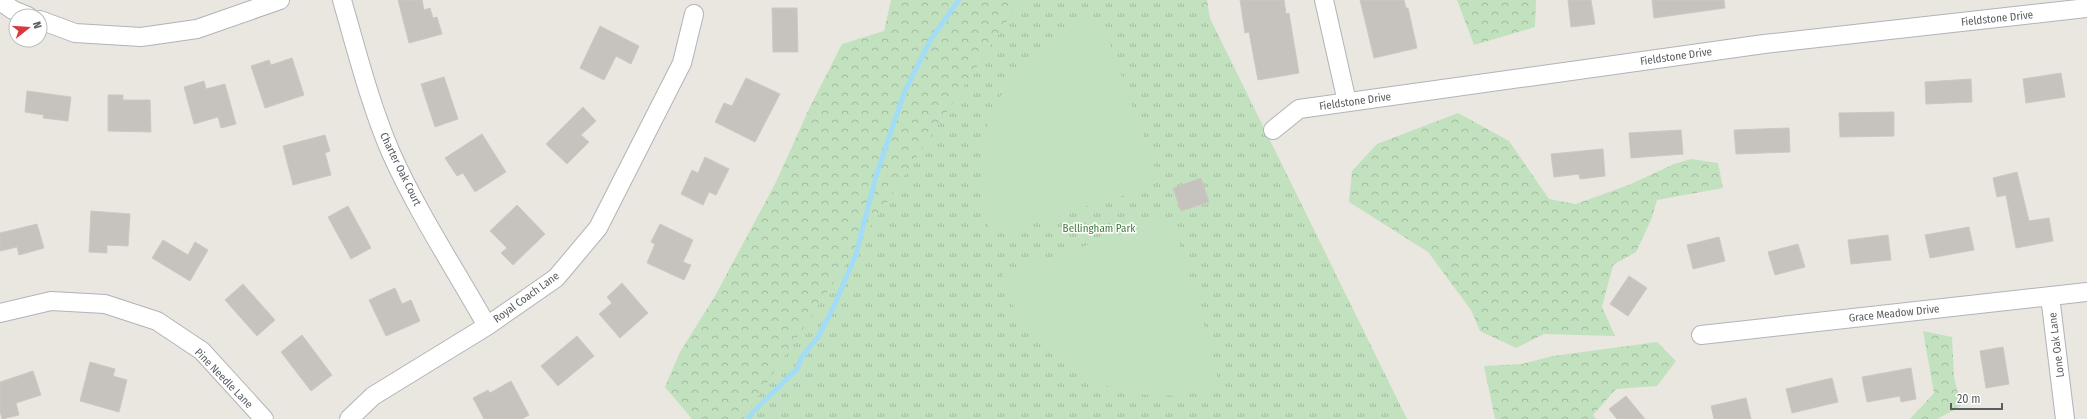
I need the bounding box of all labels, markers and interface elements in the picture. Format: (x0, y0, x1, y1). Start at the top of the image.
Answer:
north arrow (8, 8, 48, 48)
street label: Fieldstone Drive (1960, 8, 2034, 29)
text: N (30, 20, 44, 30)
street label: Fieldstone Drive (1639, 45, 1713, 68)
street label: Fieldstone Drive (1318, 90, 1392, 113)
street label: Charter Oak Court (377, 130, 424, 208)
park label: Bellingham Park (1063, 222, 1136, 235)
street label: Royal Coach Lane (491, 269, 562, 326)
street label: Grace Meadow Drive (1848, 302, 1940, 325)
street label: Lone Oak Lane (2046, 312, 2067, 378)
street label: Pine Needle Lane (192, 346, 255, 411)
scale bar (1951, 385, 2002, 411)
text: 20 m (1957, 392, 1981, 406)

